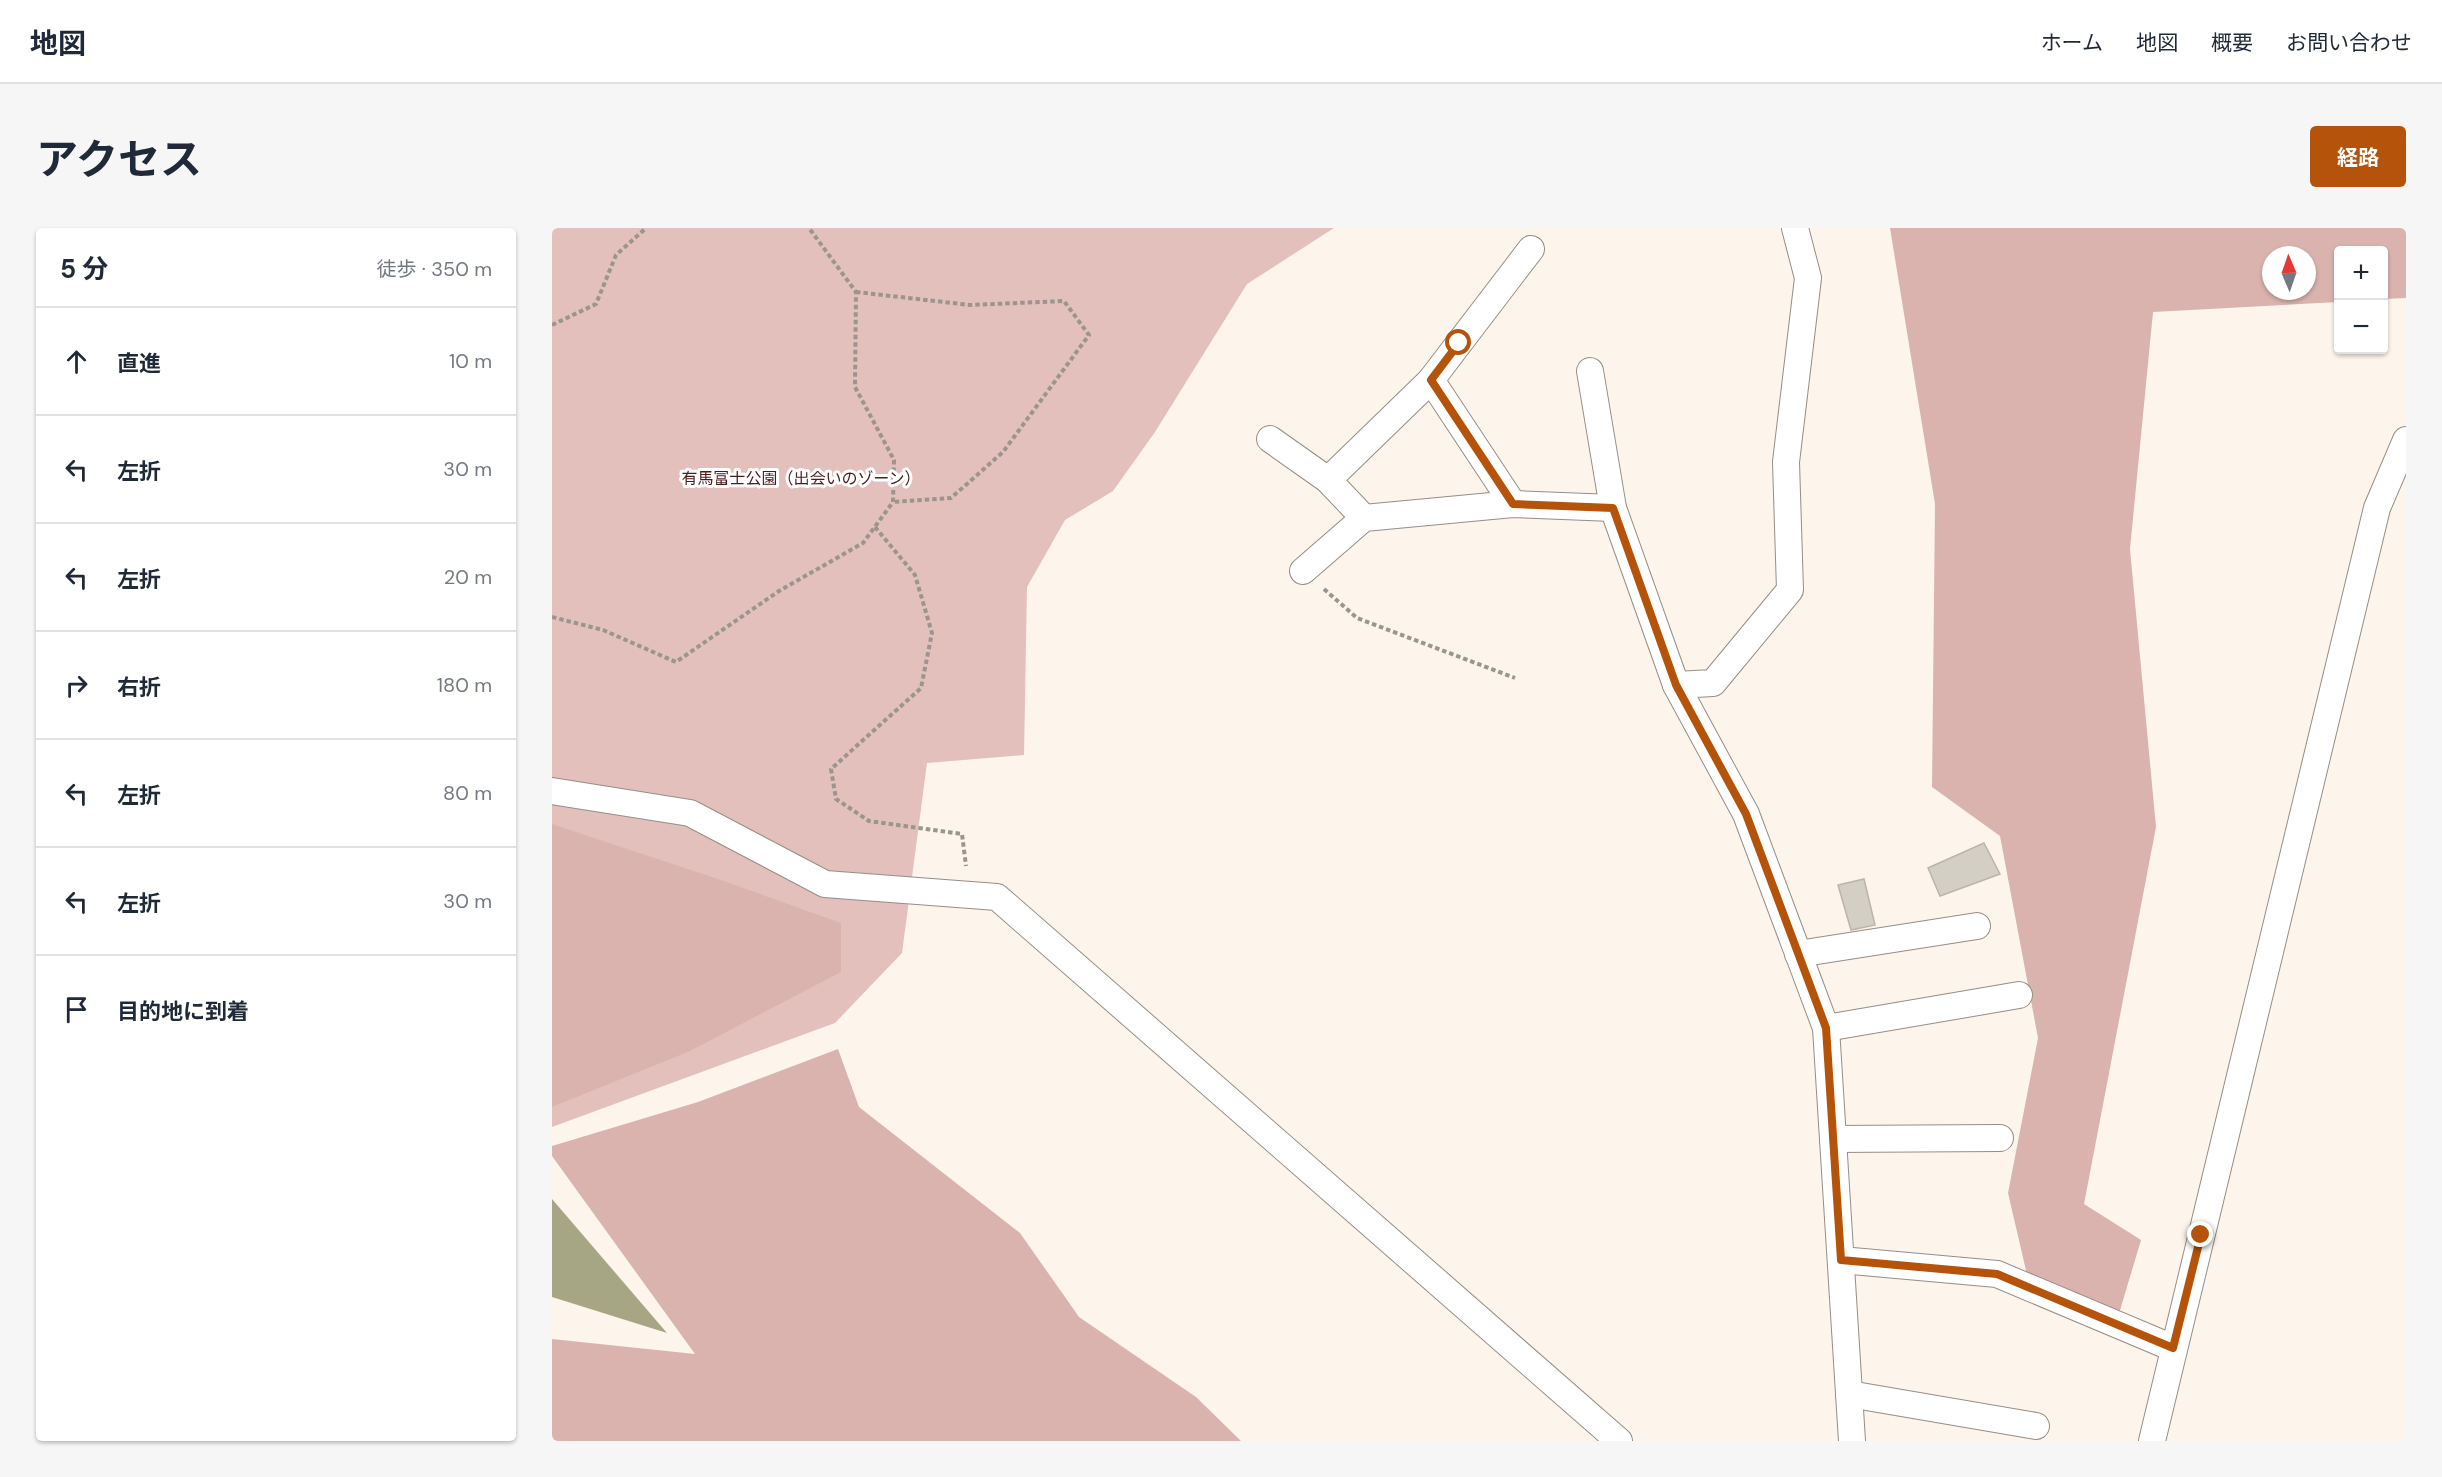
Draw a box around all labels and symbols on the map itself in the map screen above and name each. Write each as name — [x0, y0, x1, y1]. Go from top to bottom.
north arrow — [2262, 246, 2316, 300]
route start — [1445, 329, 1471, 355]
park label: 有馬富士公園（出会いのゾーン） — [681, 468, 921, 489]
route end — [2187, 1221, 2213, 1247]

